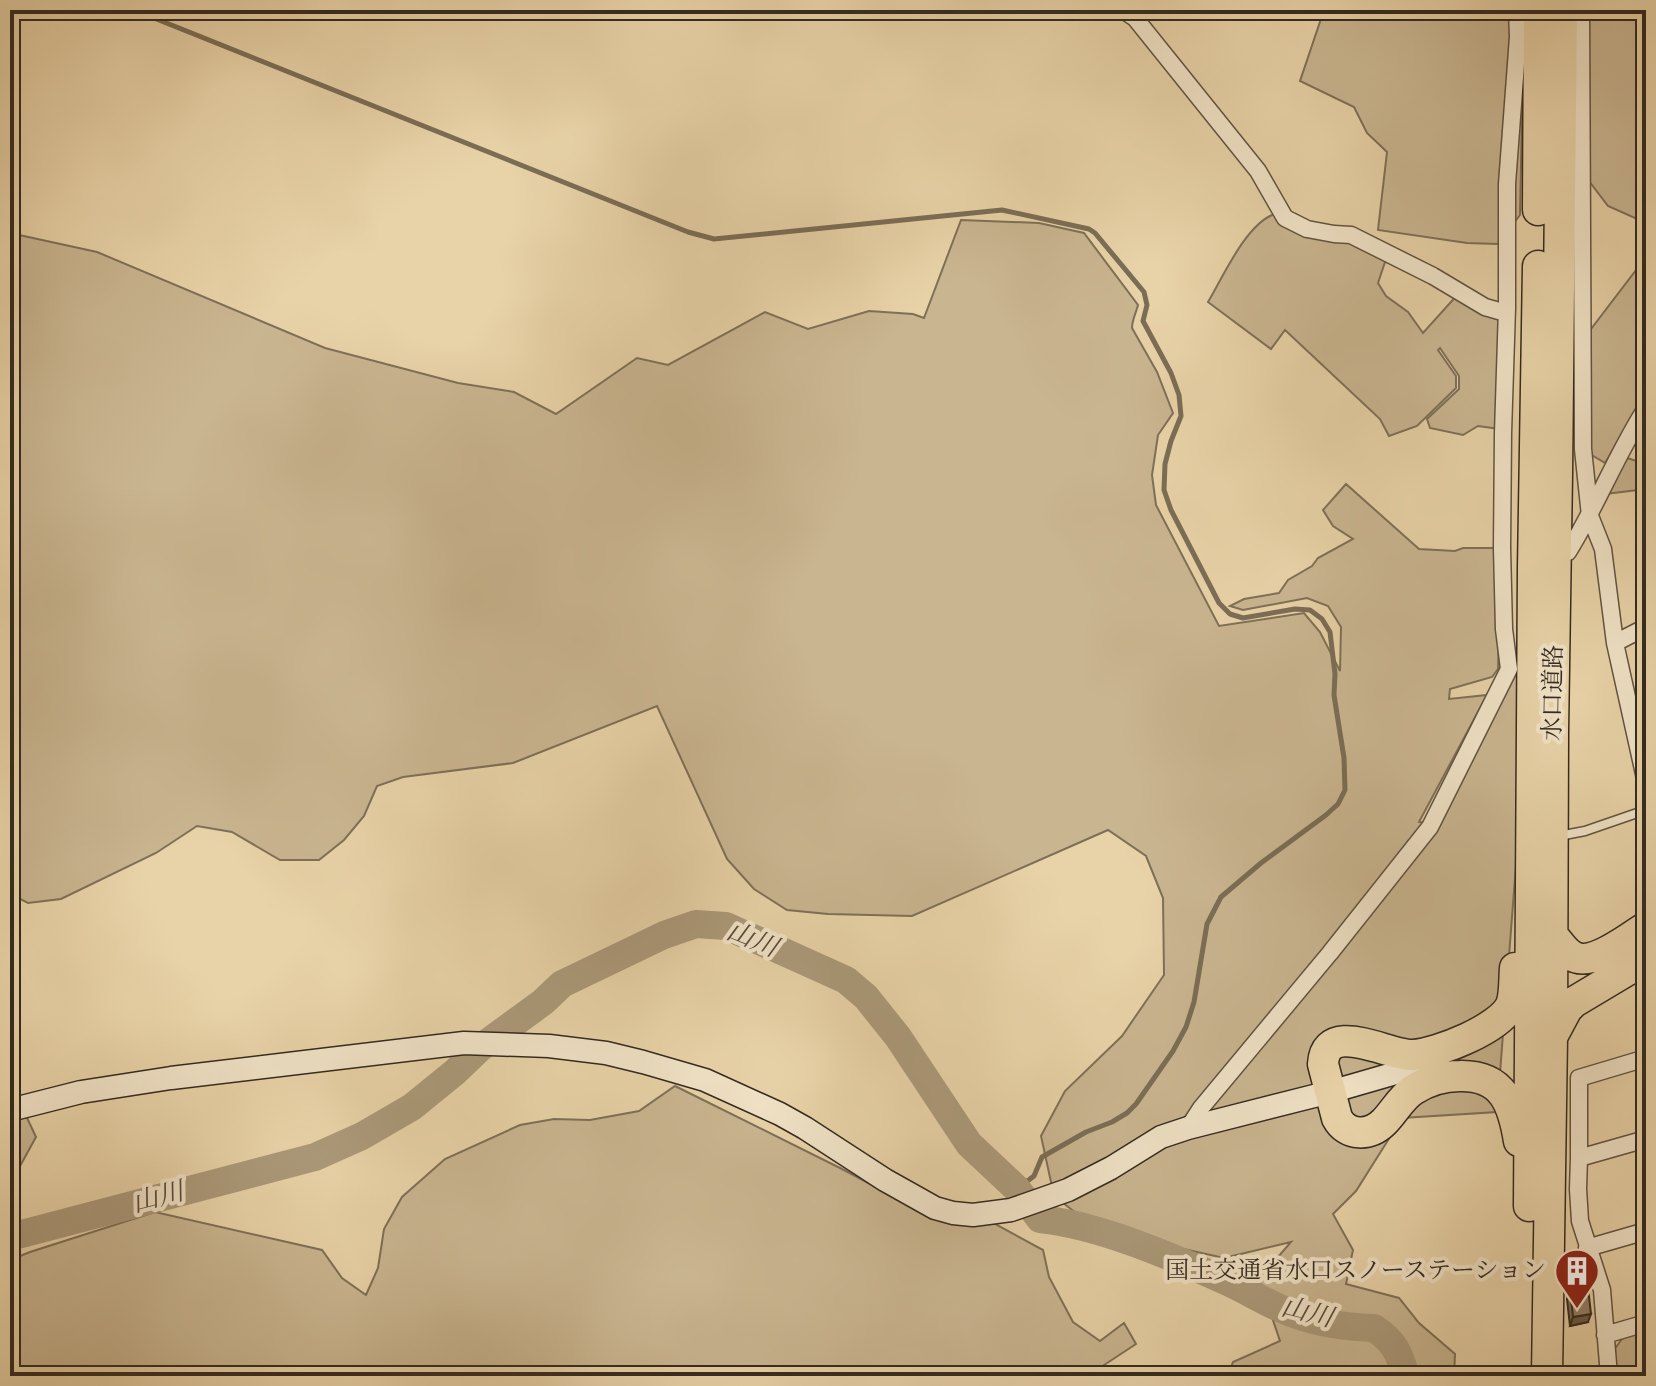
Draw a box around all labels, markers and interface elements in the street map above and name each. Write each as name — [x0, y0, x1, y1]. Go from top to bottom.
street label: 水口道路 — [1538, 645, 1570, 741]
water label: 山川 — [722, 915, 785, 966]
water label: 山川 — [129, 1175, 190, 1221]
building icon: 国土交通省水口スノーステーション — [1553, 1247, 1601, 1310]
place label: 国土交通省水口スノーステーション — [1165, 1256, 1546, 1287]
water label: 山川 — [1278, 1291, 1339, 1336]

